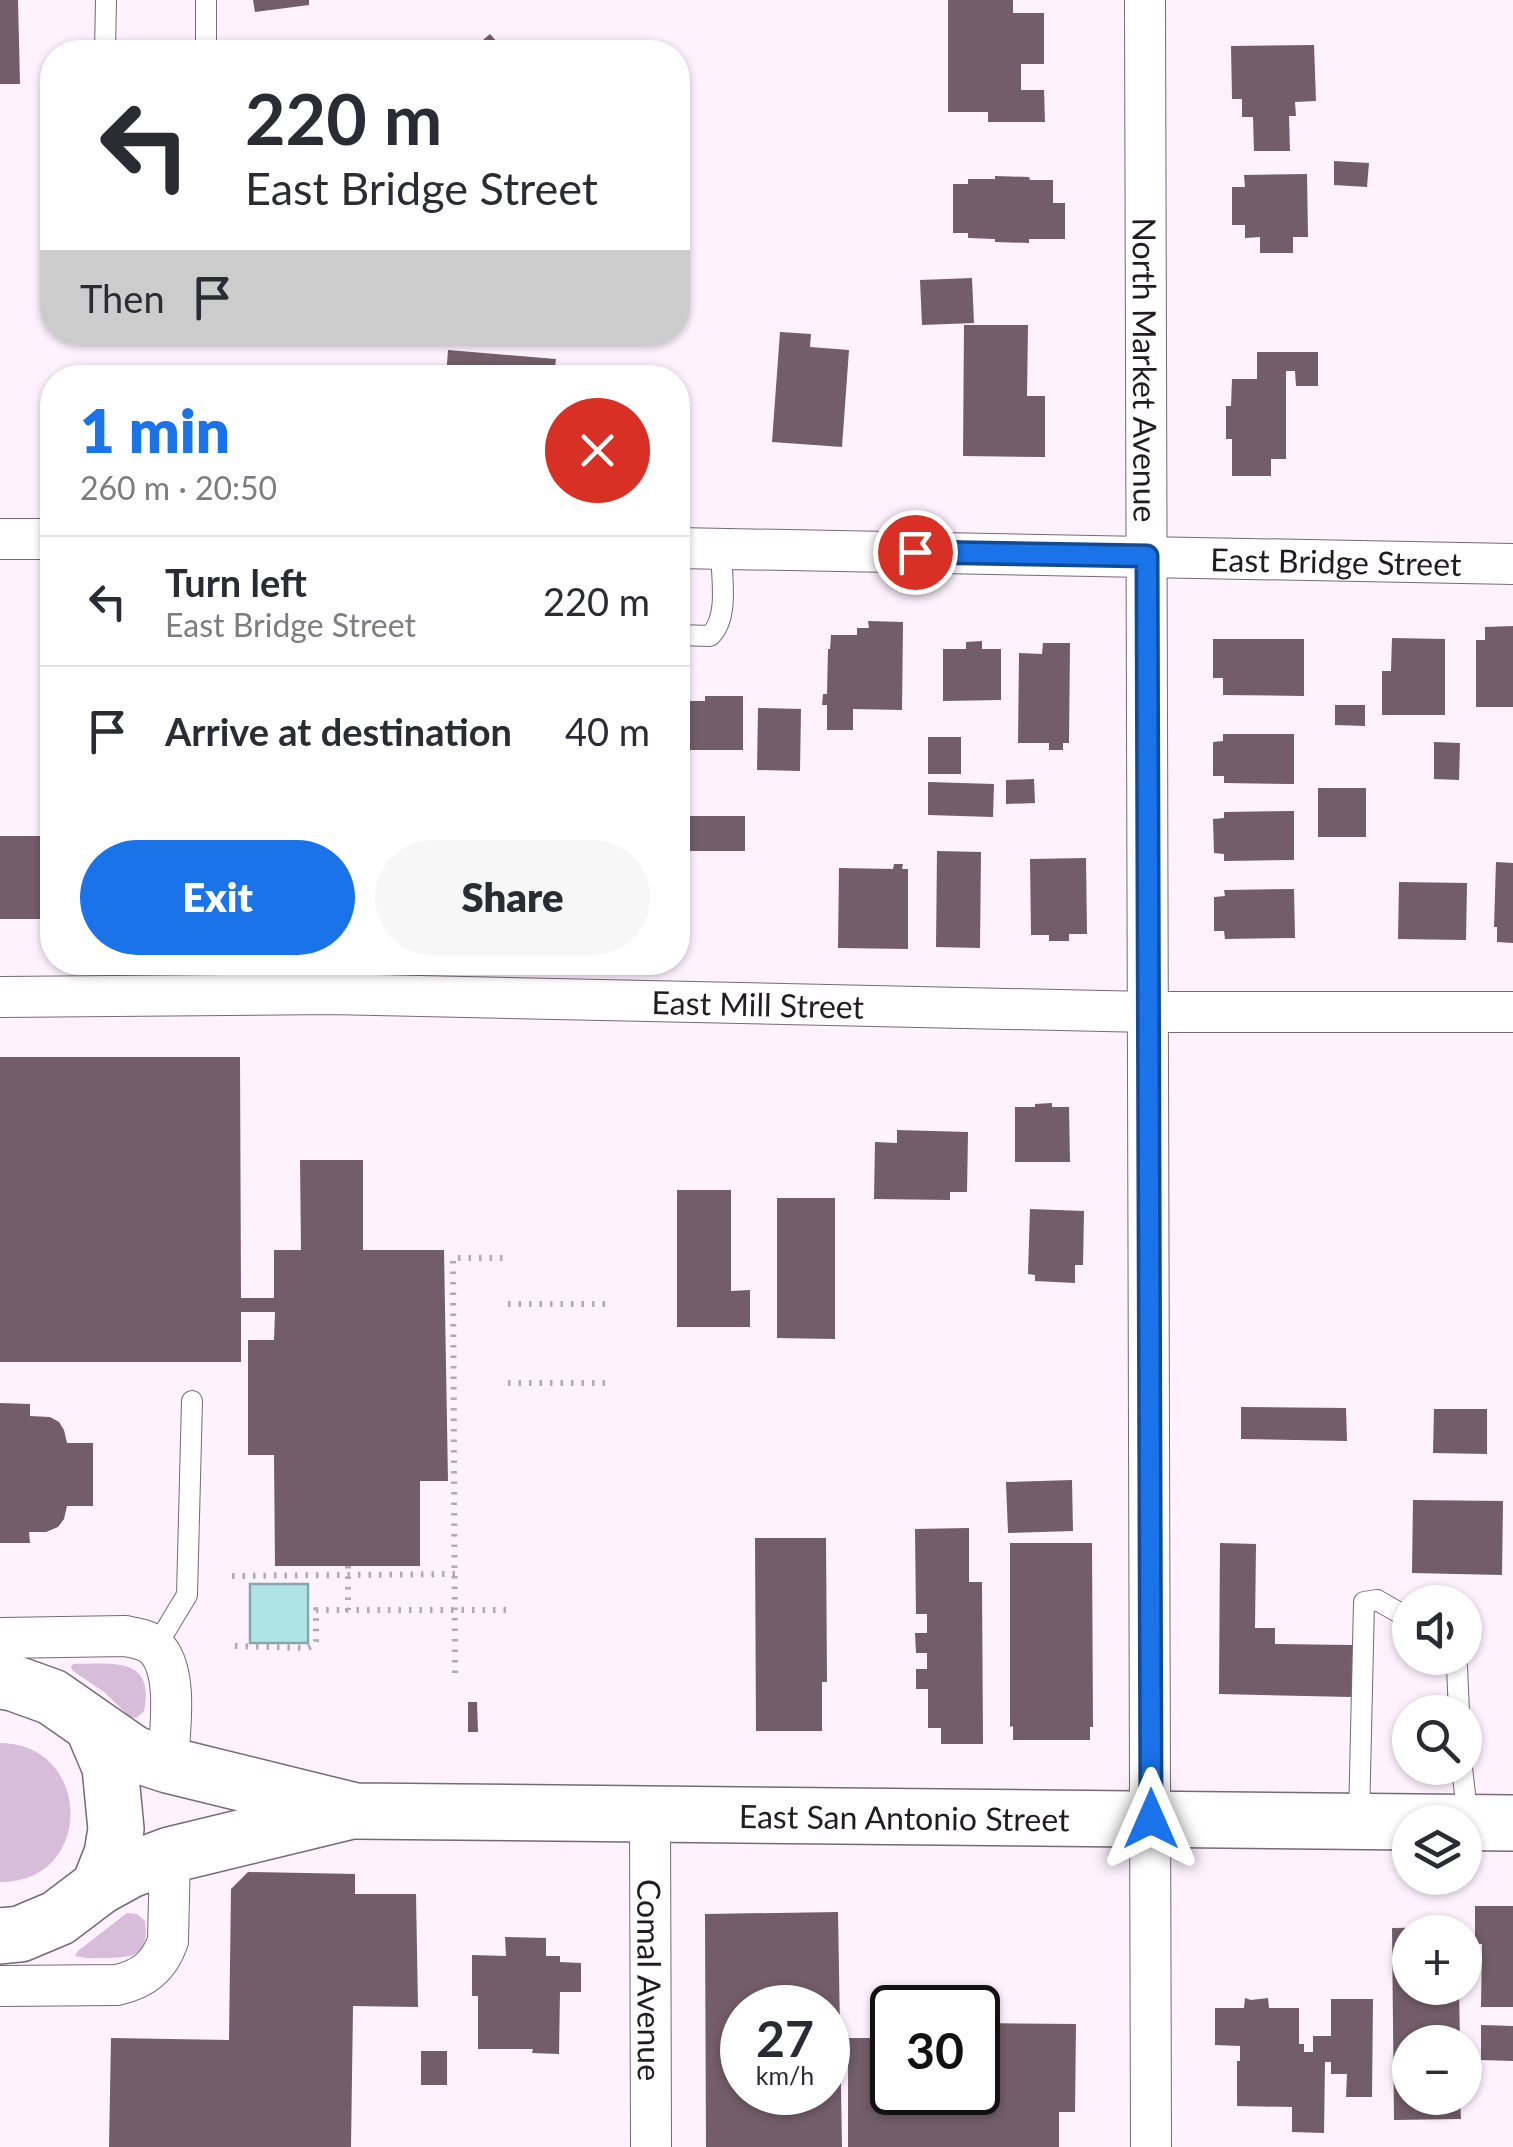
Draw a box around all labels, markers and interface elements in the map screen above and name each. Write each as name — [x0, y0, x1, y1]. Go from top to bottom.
text: 220 m — [245, 76, 442, 160]
icon: left — [80, 80, 210, 210]
text: East Bridge Street — [245, 161, 598, 215]
street label: North Market Avenue — [1126, 218, 1166, 522]
icon: arrive — [185, 270, 240, 325]
text: Then — [80, 275, 165, 321]
text: 1 min — [80, 394, 230, 466]
button: close — [545, 398, 650, 503]
text: 260 m · 20:50 — [80, 468, 277, 507]
pin — [873, 510, 958, 595]
icon: arrive — [888, 525, 943, 580]
street label: East Bridge Street — [1210, 539, 1462, 583]
text: Turn left — [165, 559, 307, 605]
icon: left — [80, 574, 135, 629]
text: 220 m — [543, 578, 650, 624]
text: East Bridge Street — [165, 605, 416, 644]
icon: arrive — [80, 704, 135, 759]
text: Arrive at destination — [165, 708, 512, 754]
text: 40 m — [565, 708, 650, 754]
button: Exit — [80, 840, 355, 955]
button: Share — [375, 840, 650, 955]
street label: East Mill Street — [651, 982, 865, 1025]
map controls — [1392, 1585, 1482, 2115]
button: sound — [1392, 1585, 1482, 1675]
button: search — [1392, 1695, 1482, 1785]
position arrow — [1099, 1767, 1203, 1871]
street label: East San Antonio Street — [739, 1795, 1070, 1838]
button: layers — [1392, 1805, 1482, 1895]
street label: Comal Avenue — [631, 1879, 670, 2081]
button: + — [1392, 1915, 1482, 2005]
speed limit sign: 30 — [870, 1985, 1000, 2115]
text: 27 — [756, 2008, 814, 2068]
button: − — [1392, 2025, 1482, 2115]
text: km/h — [756, 2060, 814, 2090]

